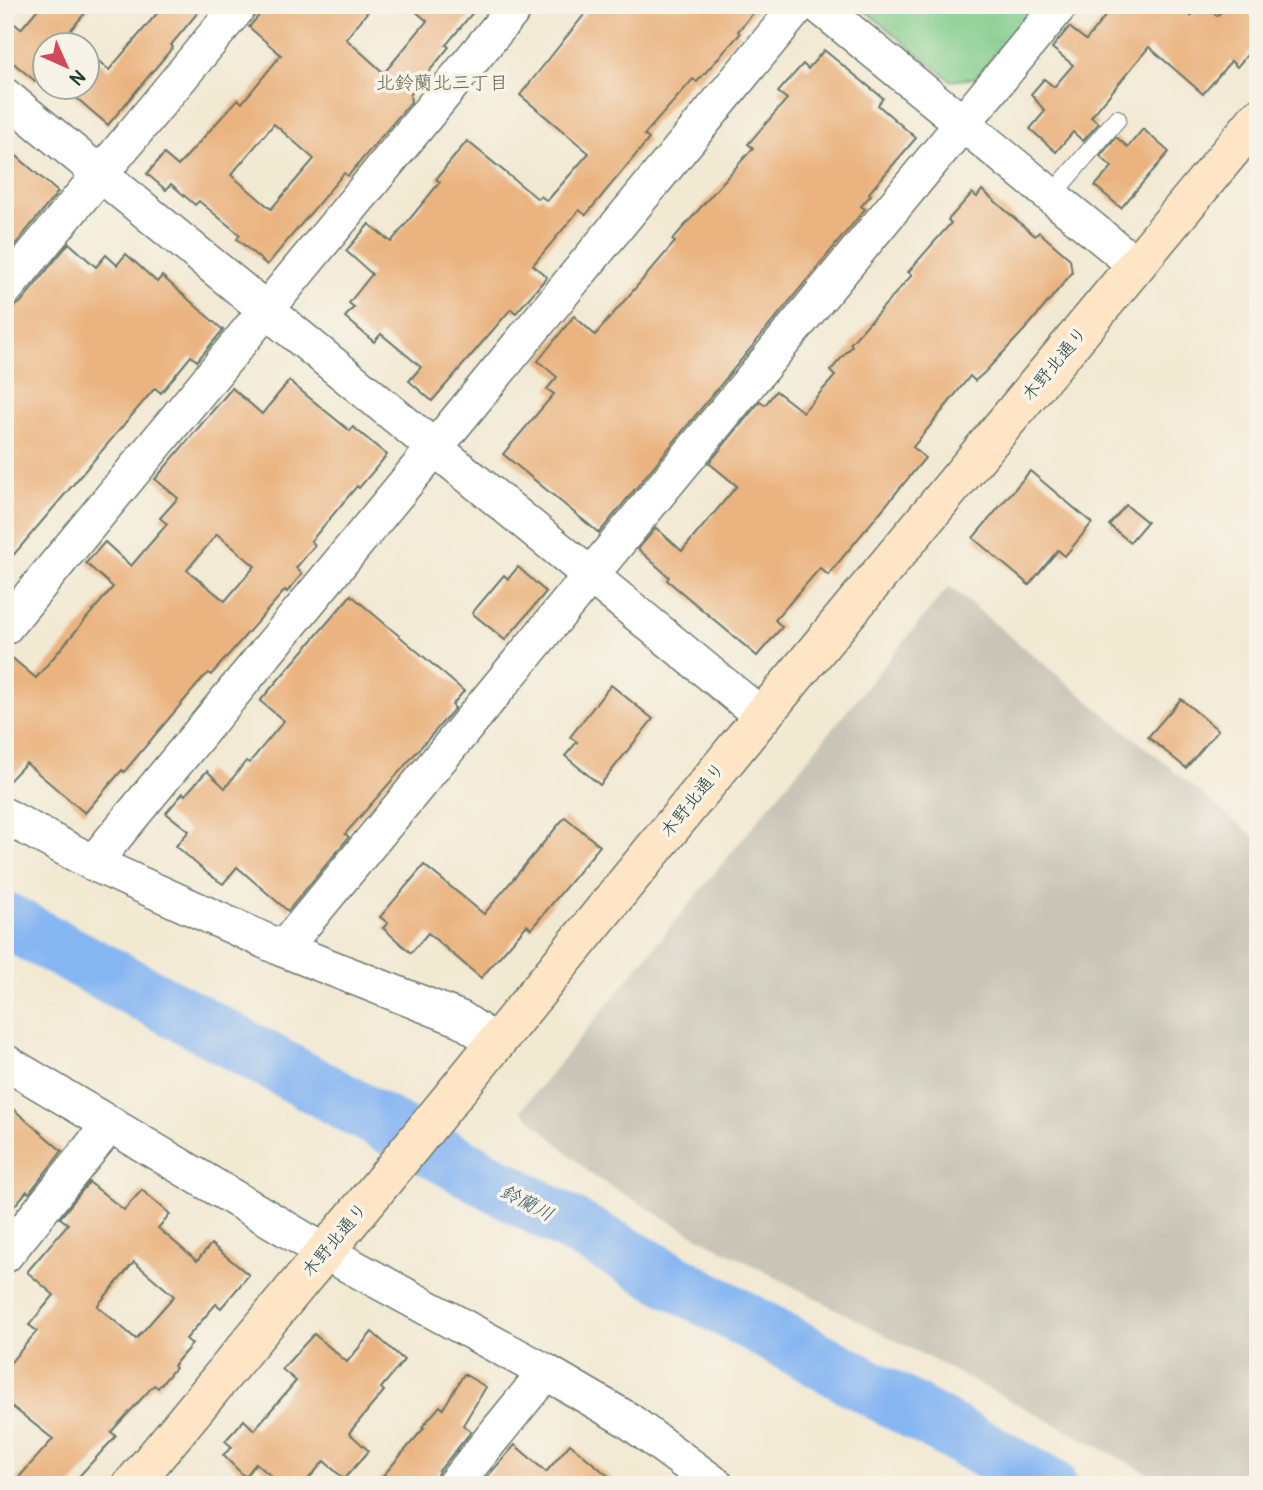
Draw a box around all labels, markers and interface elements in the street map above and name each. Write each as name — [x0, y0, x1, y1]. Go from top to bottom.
north arrow — [32, 32, 102, 102]
text: N — [64, 64, 90, 90]
district label: 北鈴蘭北三丁目 — [375, 71, 509, 95]
street label: 木野北通り — [1017, 322, 1093, 406]
street label: 木野北通り — [656, 758, 730, 842]
water label: 鈴蘭川 — [496, 1179, 558, 1227]
street label: 木野北通り — [297, 1198, 373, 1282]

